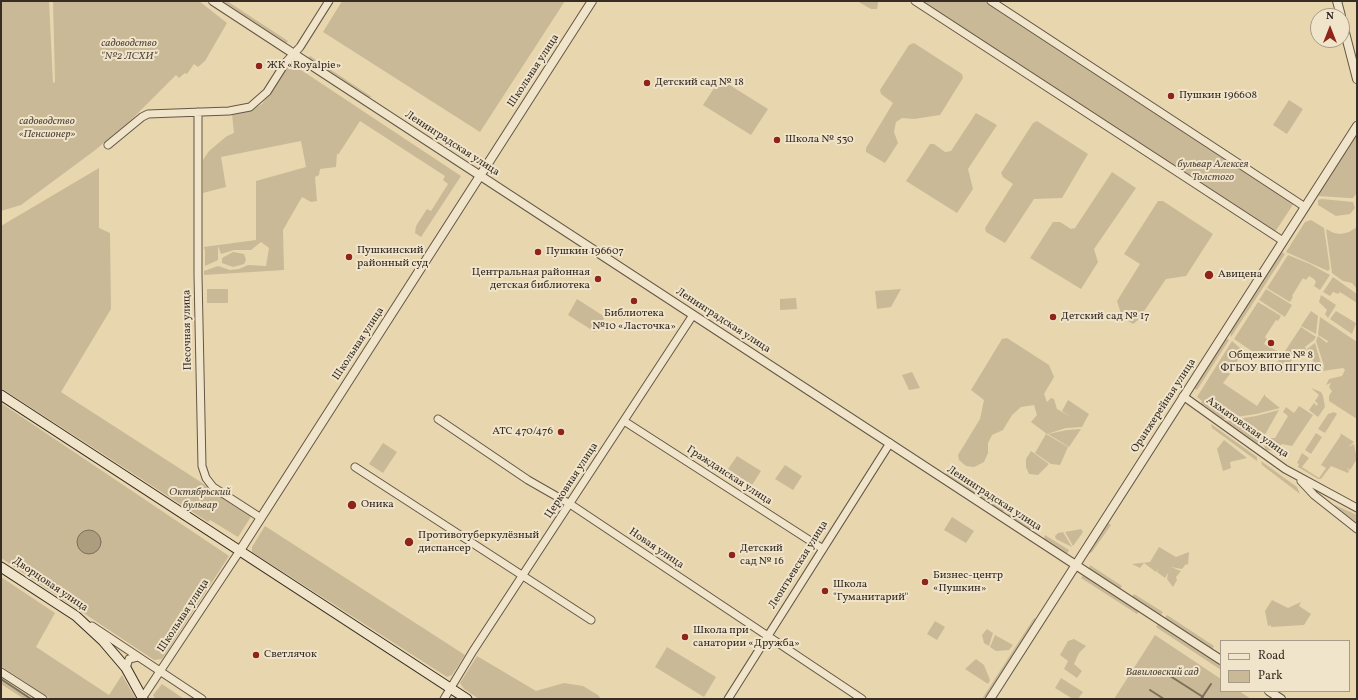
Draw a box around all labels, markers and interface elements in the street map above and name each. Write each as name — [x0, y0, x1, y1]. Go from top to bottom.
north arrow — [1310, 8, 1350, 48]
text: N — [1326, 9, 1334, 24]
street label: Школьная улица — [505, 32, 563, 110]
park label: садоводство "№2 ЛСХИ" — [101, 37, 157, 63]
place label: ЖК «Royalpie» — [267, 59, 341, 73]
marker: ЖК «Royalpie» — [254, 61, 264, 71]
place label: Детский сад № 18 — [655, 76, 744, 90]
marker: Детский сад № 18 — [642, 78, 652, 88]
place label: Пушкин 196608 — [1179, 89, 1257, 103]
marker: Пушкин 196608 — [1166, 91, 1176, 101]
street label: Ленинградская улица — [402, 108, 502, 180]
park label: садоводство «Пенсионер» — [19, 115, 75, 141]
place label: Школа № 530 — [785, 133, 854, 147]
marker: Школа № 530 — [772, 135, 782, 145]
park label: бульвар Алексея Толстого — [1177, 158, 1249, 184]
place label: Пушкинский районный суд — [357, 244, 428, 270]
place label: Пушкин 196607 — [546, 245, 624, 259]
marker: Пушкин 196607 — [533, 247, 543, 257]
marker: Пушкинский районный суд — [344, 252, 354, 262]
place label: Центральная районная детская библиотека — [472, 266, 590, 292]
place label: Авицена — [1218, 268, 1262, 282]
marker: Авицена — [1203, 269, 1215, 281]
marker: Центральная районная детская библиотека — [593, 274, 603, 284]
street label: Ленинградская улица — [673, 285, 773, 357]
street label: Песочная улица — [181, 289, 195, 371]
marker: Библиотека №10 «Ласточка» — [629, 296, 639, 306]
street label: Школьная улица — [330, 305, 388, 383]
place label: Библиотека №10 «Ласточка» — [592, 307, 676, 333]
place label: Детский сад № 17 — [1061, 310, 1149, 324]
marker: Детский сад № 17 — [1048, 312, 1058, 322]
marker: Общежитие № 8 ФГБОУ ВПО ПГУПС — [1266, 338, 1276, 348]
place label: Общежитие № 8 ФГБОУ ВПО ПГУПС — [1221, 349, 1321, 375]
street label: Оранжерейная улица — [1129, 357, 1199, 455]
street label: Ахматовская улица — [1203, 395, 1291, 461]
place label: АТС 470/476 — [492, 425, 553, 439]
marker: АТС 470/476 — [556, 427, 566, 437]
street label: Церковная улица — [542, 440, 602, 522]
street label: Гражданская улица — [684, 443, 774, 509]
street label: Ленинградская улица — [944, 463, 1044, 535]
park label: Октябрьский бульвар — [169, 486, 231, 512]
place label: Оника — [361, 498, 394, 512]
marker: Оника — [346, 499, 358, 511]
street label: Леонтьевская улица — [766, 518, 832, 612]
street label: Новая улица — [626, 526, 686, 572]
place label: Противотуберкулёзный диспансер — [418, 529, 539, 555]
marker: Противотуберкулёзный диспансер — [403, 536, 415, 548]
place label: Детский сад № 16 — [740, 542, 784, 568]
marker: Детский сад № 16 — [727, 550, 737, 560]
street label: Дворцовая улица — [10, 555, 90, 615]
place label: Бизнес-центр «Пушкин» — [933, 569, 1003, 595]
street label: Школьная улица — [155, 577, 213, 655]
marker: Бизнес-центр «Пушкин» — [920, 577, 930, 587]
place label: Школа "Гуманитарий" — [833, 578, 908, 604]
marker: Школа "Гуманитарий" — [820, 586, 830, 596]
place label: Школа при санатории «Дружба» — [693, 624, 800, 650]
marker: Школа при санатории «Дружба» — [680, 632, 690, 642]
legend — [1220, 640, 1350, 692]
place label: Светлячок — [264, 648, 317, 662]
text: Road — [1258, 648, 1285, 664]
marker: Светлячок — [251, 650, 261, 660]
park label: Вавиловский сад — [1126, 666, 1198, 680]
text: Park — [1258, 668, 1283, 684]

